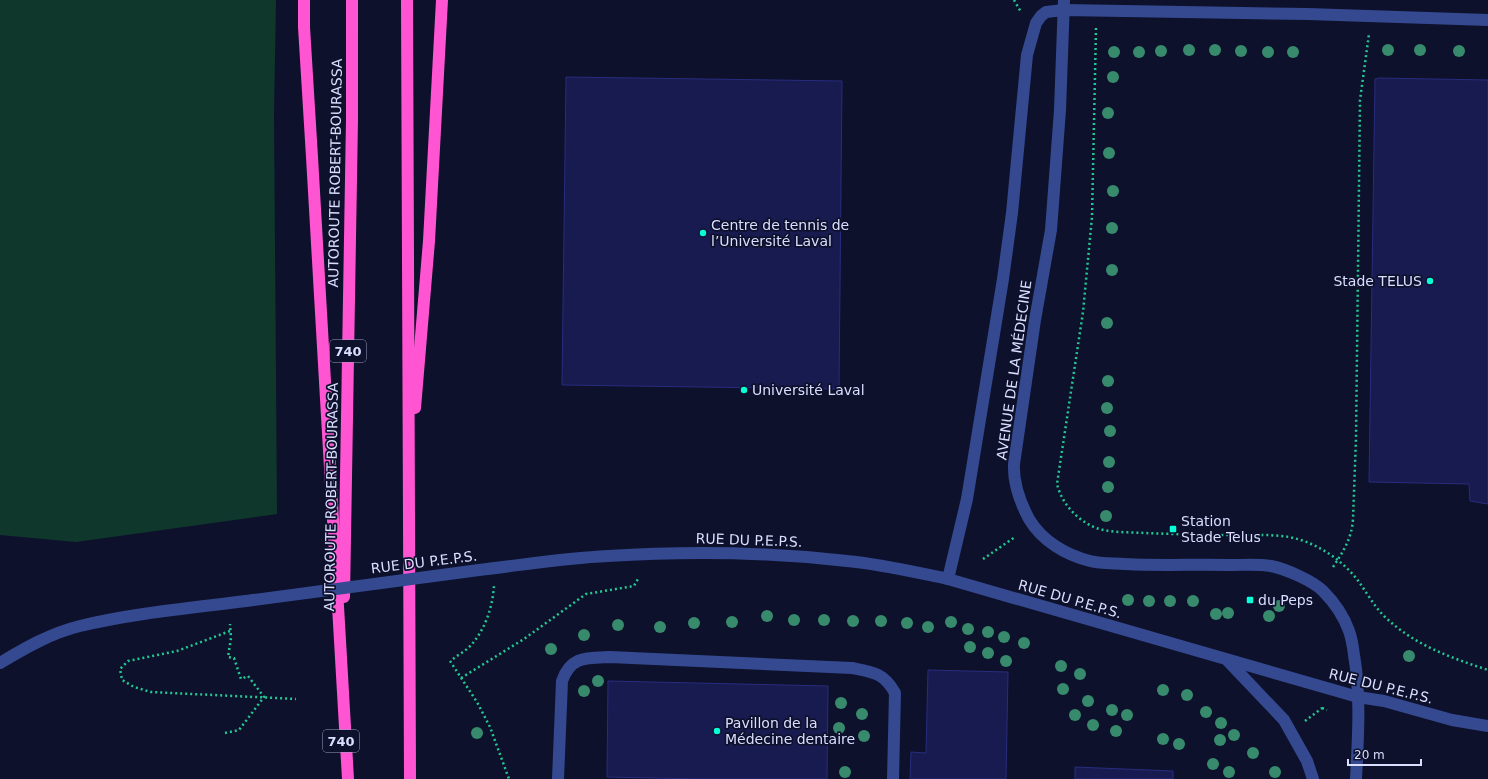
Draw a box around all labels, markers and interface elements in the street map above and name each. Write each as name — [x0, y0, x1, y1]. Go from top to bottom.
street label: AUTOROUTE ROBERT-BOURASSA — [325, 58, 345, 288]
place label: Centre de tennis de l’Université Laval — [711, 217, 849, 249]
marker: Centre de tennis de l’Université Laval — [698, 228, 708, 238]
place label: Stade TELUS — [1333, 273, 1422, 289]
marker: Stade TELUS — [1425, 276, 1435, 286]
street label: AVENUE DE LA MÉDECINE — [993, 279, 1035, 461]
road number: 740 — [330, 340, 366, 362]
street label: AUTOROUTE ROBERT-BOURASSA — [321, 382, 341, 612]
place label: Université Laval — [752, 382, 865, 398]
marker: Université Laval — [739, 385, 749, 395]
place label: Station Stade Telus — [1181, 513, 1261, 545]
marker: Station Stade Telus — [1168, 524, 1178, 534]
street label: RUE DU P.E.P.S. — [695, 530, 803, 550]
street label: RUE DU P.E.P.S. — [370, 548, 478, 576]
street label: RUE DU P.E.P.S. — [1016, 577, 1124, 621]
place label: du Peps — [1258, 592, 1313, 608]
marker: du Peps — [1245, 595, 1255, 605]
street label: RUE DU P.E.P.S. — [1327, 665, 1435, 707]
place label: Pavillon de la Médecine dentaire — [725, 715, 855, 747]
marker: Pavillon de la Médecine dentaire — [712, 726, 722, 736]
road number: 740 — [323, 730, 359, 752]
scale bar — [1348, 741, 1421, 767]
text: 20 m — [1354, 748, 1385, 762]

